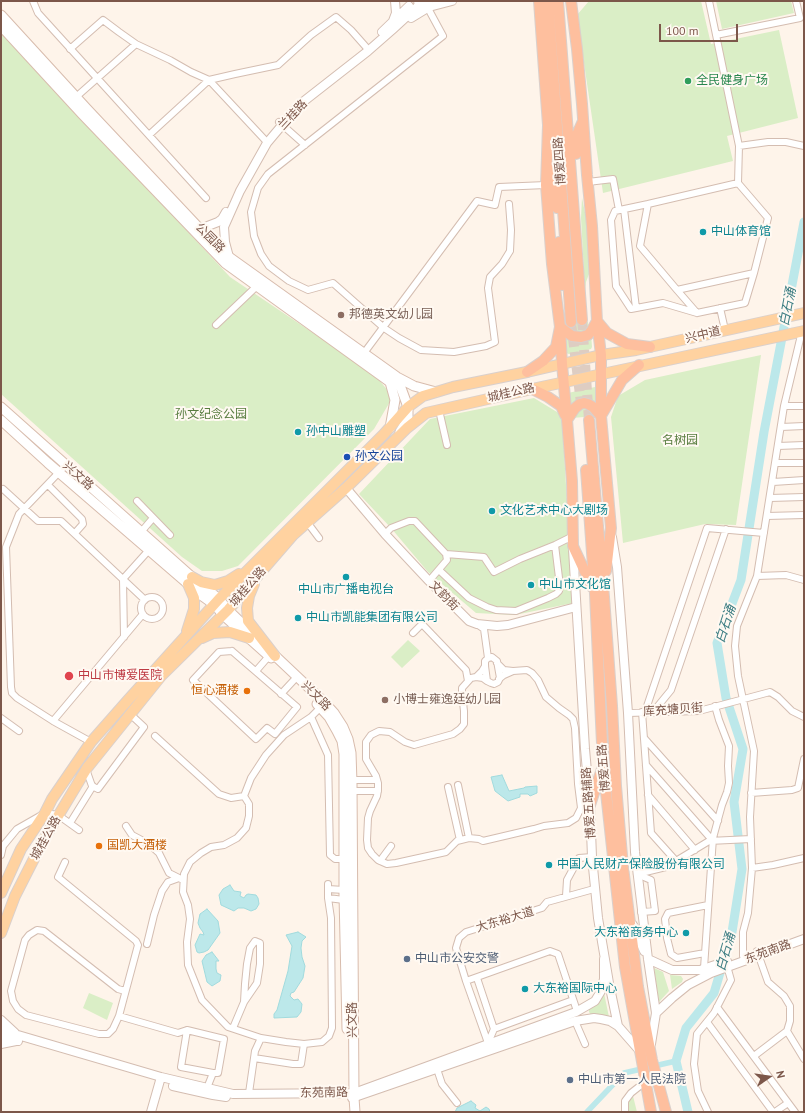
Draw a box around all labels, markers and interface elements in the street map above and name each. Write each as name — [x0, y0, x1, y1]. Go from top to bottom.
scale bar — [661, 16, 740, 42]
text: 100 m — [666, 23, 699, 38]
place label: 全民健身广场 — [696, 74, 768, 88]
marker: 全民健身广场 — [683, 76, 693, 86]
street label: 兰桂路 — [275, 97, 311, 133]
street label: 博爱四路 — [551, 137, 569, 185]
street label: 公园路 — [192, 220, 228, 256]
place label: 中山体育馆 — [711, 225, 771, 239]
marker: 中山体育馆 — [698, 227, 708, 237]
water label: 白石涌 — [777, 286, 799, 328]
place label: 邦德英文幼儿园 — [349, 308, 433, 322]
marker: 邦德英文幼儿园 — [336, 310, 346, 320]
street label: 兴中道 — [684, 324, 722, 346]
street label: 城桂公路 — [486, 381, 536, 405]
park label: 孙文纪念公园 — [175, 408, 247, 422]
place label: 孙中山雕塑 — [306, 425, 366, 439]
marker: 孙中山雕塑 — [293, 427, 303, 437]
park label: 名树园 — [662, 434, 698, 448]
place label: 孙文公园 — [355, 450, 403, 464]
marker: 孙文公园 — [342, 452, 352, 462]
street label: 兴文路 — [60, 459, 96, 493]
place label: 文化艺术中心大剧场 — [500, 504, 608, 518]
marker: 文化艺术中心大剧场 — [487, 506, 497, 516]
street label: 城桂公路 — [227, 564, 269, 610]
marker: 中山市广播电视台 — [341, 572, 351, 582]
street label: 文韵街 — [426, 578, 462, 614]
place label: 中山市文化馆 — [539, 578, 611, 592]
marker: 中山市文化馆 — [526, 580, 536, 590]
place label: 中山市广播电视台 — [298, 583, 394, 597]
water label: 白石涌 — [713, 603, 739, 645]
place label: 中山市凯能集团有限公司 — [306, 611, 438, 625]
marker: 中山市凯能集团有限公司 — [293, 613, 303, 623]
place label: 中山市博爱医院 — [78, 669, 162, 683]
marker: 中山市博爱医院 — [63, 670, 75, 682]
street label: 兴文路 — [298, 678, 334, 714]
place label: 恒心酒楼 — [191, 684, 239, 698]
marker: 恒心酒楼 — [242, 686, 252, 696]
place label: 小博士雍逸廷幼儿园 — [393, 693, 501, 707]
marker: 小博士雍逸廷幼儿园 — [380, 695, 390, 705]
street label: 库充塘贝街 — [643, 701, 703, 719]
street label: 博爱五路 — [595, 743, 613, 793]
street label: 博爱五路辅路 — [579, 767, 599, 839]
street label: 城桂公路 — [28, 814, 64, 862]
place label: 国凯大酒楼 — [107, 839, 167, 853]
marker: 国凯大酒楼 — [94, 841, 104, 851]
place label: 中国人民财产保险股份有限公司 — [557, 858, 725, 872]
marker: 中国人民财产保险股份有限公司 — [544, 860, 554, 870]
street label: 大东裕大道 — [474, 904, 536, 936]
place label: 大东裕商务中心 — [594, 926, 678, 940]
marker: 大东裕商务中心 — [681, 928, 691, 938]
water label: 白石涌 — [713, 931, 739, 973]
street label: 东苑南路 — [743, 937, 793, 967]
place label: 中山市公安交警 — [415, 952, 499, 966]
marker: 中山市公安交警 — [402, 954, 412, 964]
place label: 大东裕国际中心 — [533, 982, 617, 996]
marker: 大东裕国际中心 — [520, 984, 530, 994]
street label: 兴文路 — [346, 1002, 360, 1038]
north arrow — [749, 1057, 789, 1097]
text: N — [773, 1069, 788, 1079]
place label: 中山市第一人民法院 — [578, 1073, 686, 1087]
marker: 中山市第一人民法院 — [565, 1075, 575, 1085]
street label: 东苑南路 — [300, 1085, 348, 1101]

